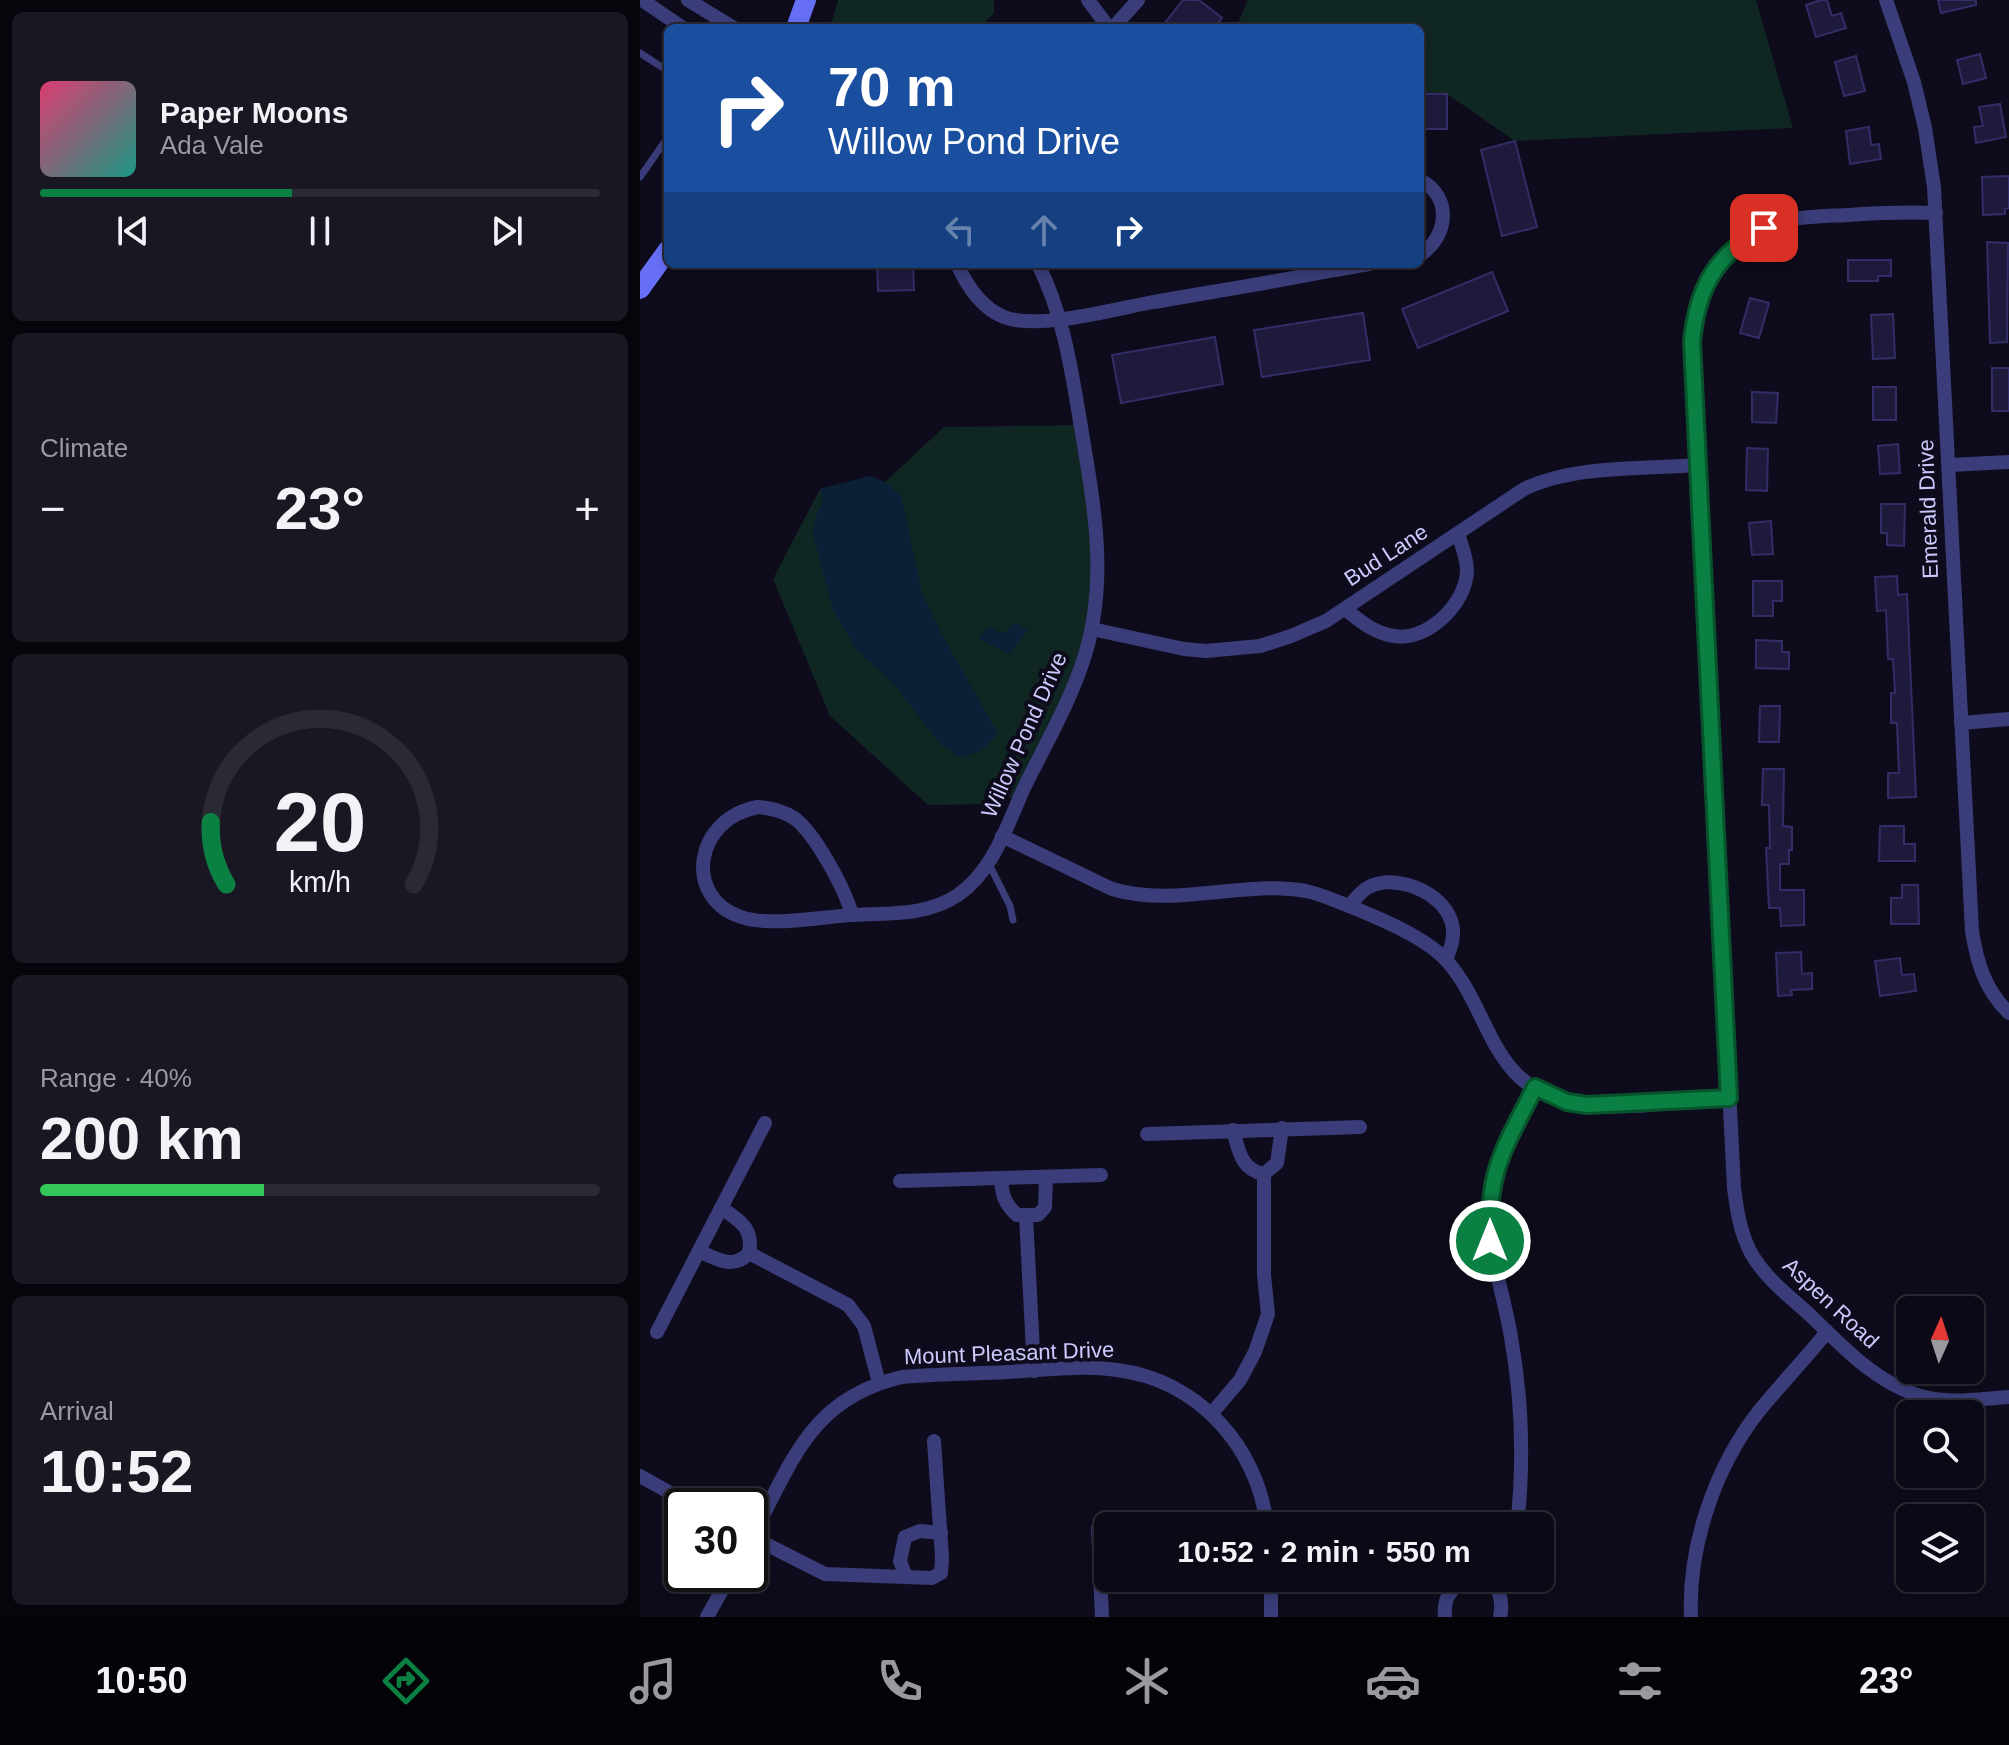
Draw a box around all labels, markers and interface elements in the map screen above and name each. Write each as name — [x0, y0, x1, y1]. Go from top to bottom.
text: 70 m — [828, 55, 956, 118]
icon: right — [696, 56, 800, 160]
text: Paper Moons — [160, 96, 348, 129]
text: Willow Pond Drive — [828, 121, 1120, 162]
text: Ada Vale — [160, 130, 264, 160]
pin — [1730, 194, 1798, 262]
icon: arrive — [1742, 206, 1786, 250]
icon: left — [938, 208, 982, 252]
icon: ahead — [1022, 208, 1066, 252]
icon: right — [1106, 208, 1150, 252]
icon: previous — [111, 209, 155, 253]
icon: pause — [298, 209, 342, 253]
icon: next — [485, 209, 529, 253]
text: Climate — [40, 433, 128, 463]
street label: Emerald Drive — [1913, 439, 1943, 579]
text: 23° — [275, 475, 365, 542]
text: − — [40, 484, 66, 533]
text: + — [574, 484, 600, 533]
street label: Bud Lane — [1340, 519, 1432, 591]
street label: Willow Pond Drive — [976, 648, 1072, 822]
text: 20 — [274, 775, 366, 868]
text: km/h — [289, 866, 351, 898]
text: Range · 40% — [40, 1063, 192, 1093]
text: 200 km — [40, 1105, 244, 1172]
position arrow — [1448, 1199, 1532, 1283]
street label: Aspen Road — [1778, 1253, 1884, 1353]
north arrow — [1896, 1296, 1984, 1384]
map controls — [1896, 1296, 1984, 1592]
street label: Mount Pleasant Drive — [903, 1337, 1115, 1369]
text: Arrival — [40, 1396, 114, 1426]
button: search — [1896, 1400, 1984, 1488]
text: 10:52 — [40, 1438, 193, 1505]
speed limit sign: 30 — [664, 1488, 768, 1592]
button: layers — [1896, 1504, 1984, 1592]
text: 10:52 · 2 min · 550 m — [1177, 1535, 1471, 1568]
icon: directions — [378, 1653, 434, 1709]
icon: music — [625, 1653, 681, 1709]
icon: phone — [872, 1653, 928, 1709]
icon: climate — [1119, 1653, 1175, 1709]
icon: car — [1365, 1653, 1421, 1709]
icon: filters — [1612, 1653, 1668, 1709]
text: 10:50 — [95, 1660, 187, 1701]
text: 23° — [1859, 1660, 1914, 1701]

